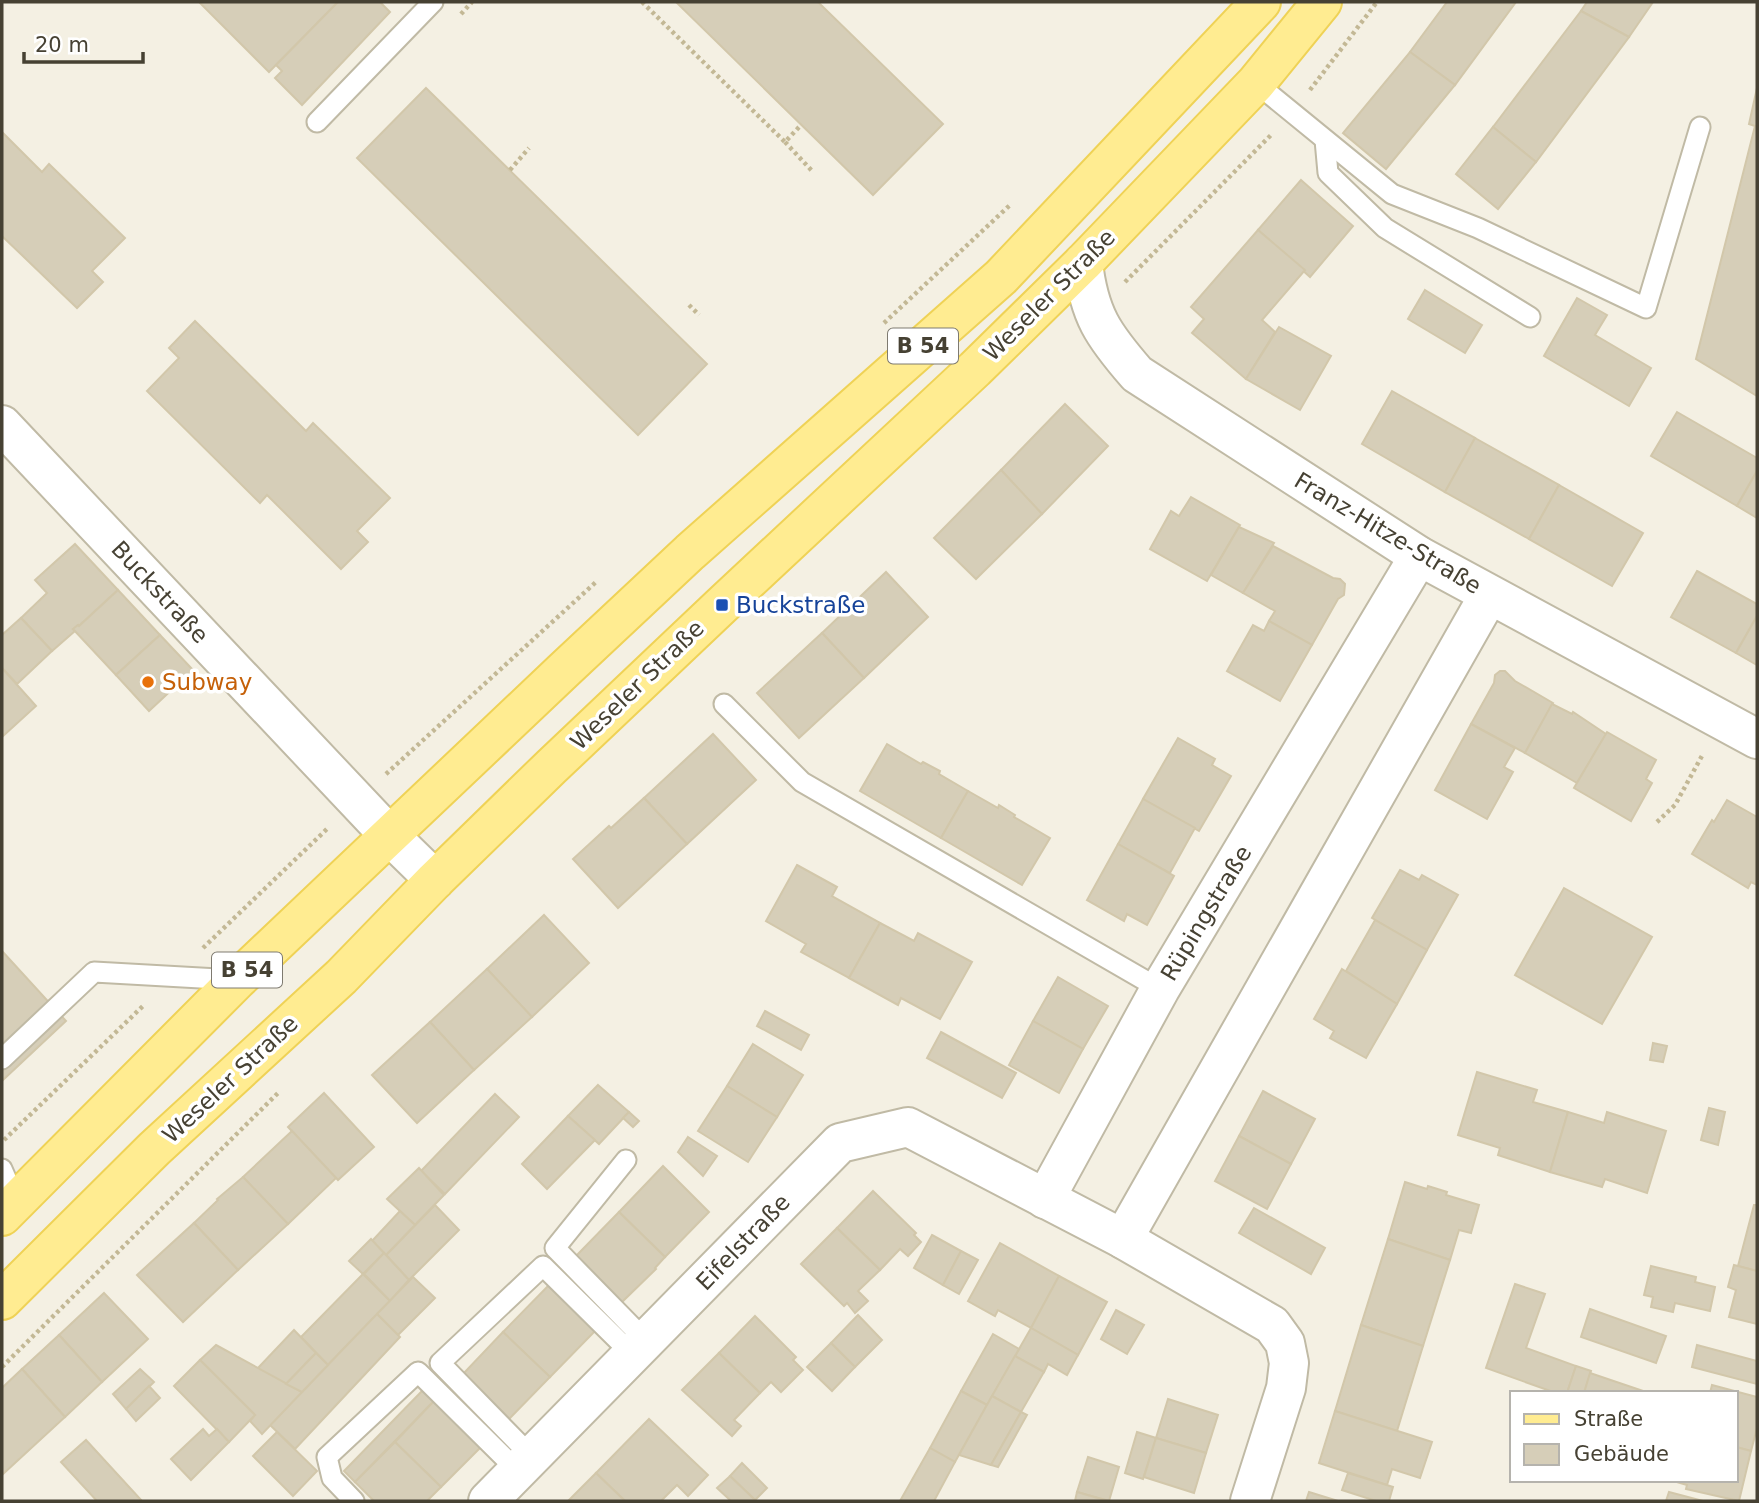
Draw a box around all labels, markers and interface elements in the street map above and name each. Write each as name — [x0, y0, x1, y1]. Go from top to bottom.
scale bar — [24, 21, 144, 65]
text: 20 m — [35, 33, 89, 57]
street label: Weseler Straße — [978, 224, 1120, 366]
road number: B 54 — [888, 328, 958, 364]
street label: Franz-Hitze-Straße — [1290, 467, 1486, 599]
street label: Buckstraße — [106, 536, 214, 648]
place label: Buckstraße — [736, 592, 866, 618]
marker: Buckstraße — [714, 597, 730, 613]
street label: Weseler Straße — [565, 615, 709, 755]
place label: Subway — [162, 669, 252, 695]
marker: Subway — [140, 674, 156, 690]
street label: Rüpingstraße — [1155, 841, 1257, 985]
road number: B 54 — [212, 953, 282, 988]
street label: Weseler Straße — [157, 1010, 303, 1148]
street label: Eifelstraße — [691, 1189, 795, 1295]
legend — [1510, 1391, 1738, 1482]
text: Straße — [1574, 1407, 1643, 1431]
text: Gebäude — [1574, 1442, 1669, 1466]

